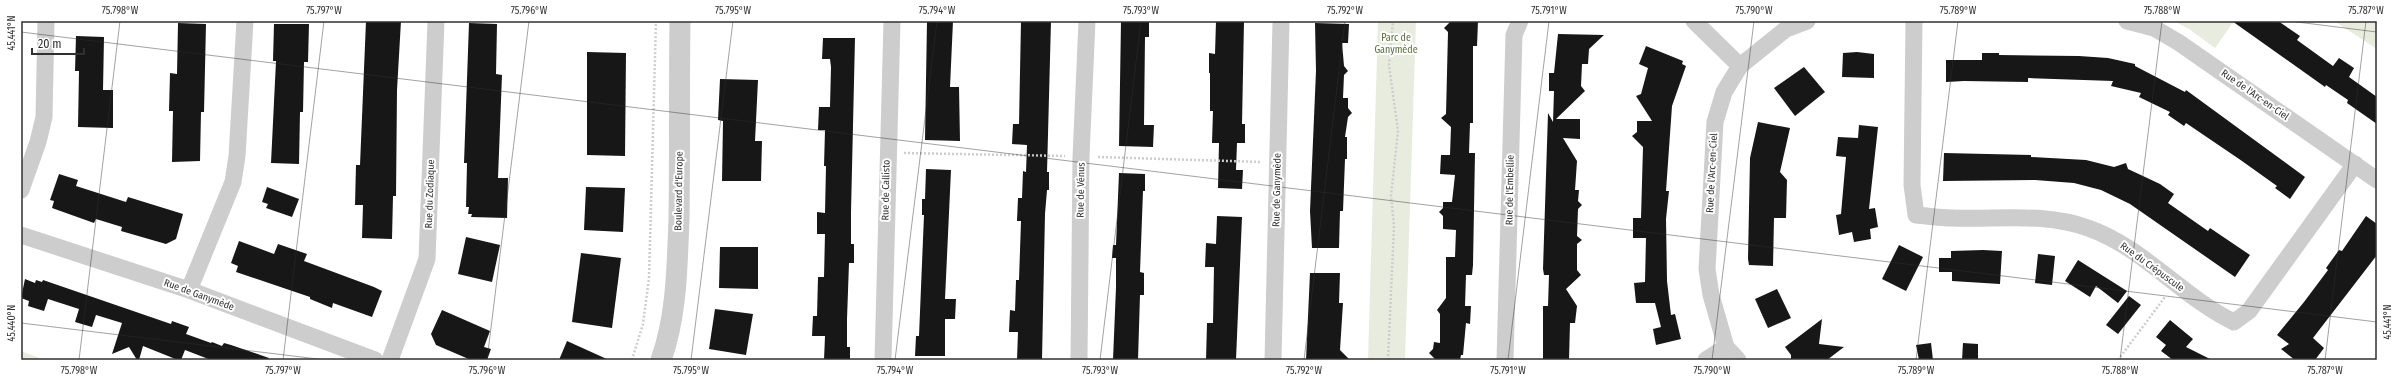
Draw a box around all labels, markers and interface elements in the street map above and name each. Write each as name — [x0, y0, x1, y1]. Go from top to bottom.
text: 75.798°W — [102, 5, 139, 17]
text: 75.797°W — [306, 5, 342, 17]
text: 75.796°W — [511, 5, 548, 17]
text: 75.795°W — [715, 5, 752, 17]
text: 75.794°W — [919, 5, 956, 17]
text: 75.793°W — [1123, 5, 1159, 17]
text: 75.792°W — [1327, 5, 1363, 17]
text: 75.791°W — [1531, 5, 1567, 17]
text: 75.790°W — [1736, 5, 1773, 17]
text: 75.789°W — [1940, 5, 1977, 17]
text: 75.788°W — [2144, 5, 2181, 17]
text: 75.787°W — [2348, 5, 2384, 17]
text: 45.441°N — [6, 16, 18, 50]
scale bar — [32, 30, 84, 56]
park label: Parc de Ganymède — [1374, 32, 1418, 56]
text: 20 m — [38, 37, 62, 51]
street label: Rue de l'Arc-en-Ciel — [2219, 67, 2291, 123]
street label: Rue de l'Arc-en-Ciel — [1704, 132, 1720, 213]
street label: Boulevard d'Europe — [672, 151, 686, 231]
street label: Rue de Ganymède — [1270, 153, 1284, 227]
street label: Rue de l'Embellie — [1503, 155, 1517, 225]
street label: Rue du Zodiaque — [423, 159, 437, 229]
street label: Rue de Callisto — [879, 159, 893, 221]
street label: Rue de Vénus — [1075, 162, 1087, 218]
street label: Rue du Crépuscule — [2118, 240, 2186, 294]
street label: Rue de Ganymède — [162, 277, 236, 313]
text: 45.440°N — [6, 305, 18, 341]
text: 45.441°N — [2382, 305, 2394, 339]
text: 75.798°W — [61, 365, 98, 377]
text: 75.797°W — [265, 365, 301, 377]
text: 75.796°W — [469, 365, 506, 377]
text: 75.795°W — [673, 365, 710, 377]
text: 75.794°W — [877, 365, 914, 377]
text: 75.793°W — [1082, 365, 1118, 377]
text: 75.792°W — [1286, 365, 1322, 377]
text: 75.791°W — [1490, 365, 1526, 377]
text: 75.790°W — [1694, 365, 1731, 377]
text: 75.789°W — [1898, 365, 1935, 377]
text: 75.788°W — [2102, 365, 2139, 377]
text: 75.787°W — [2307, 365, 2343, 377]

